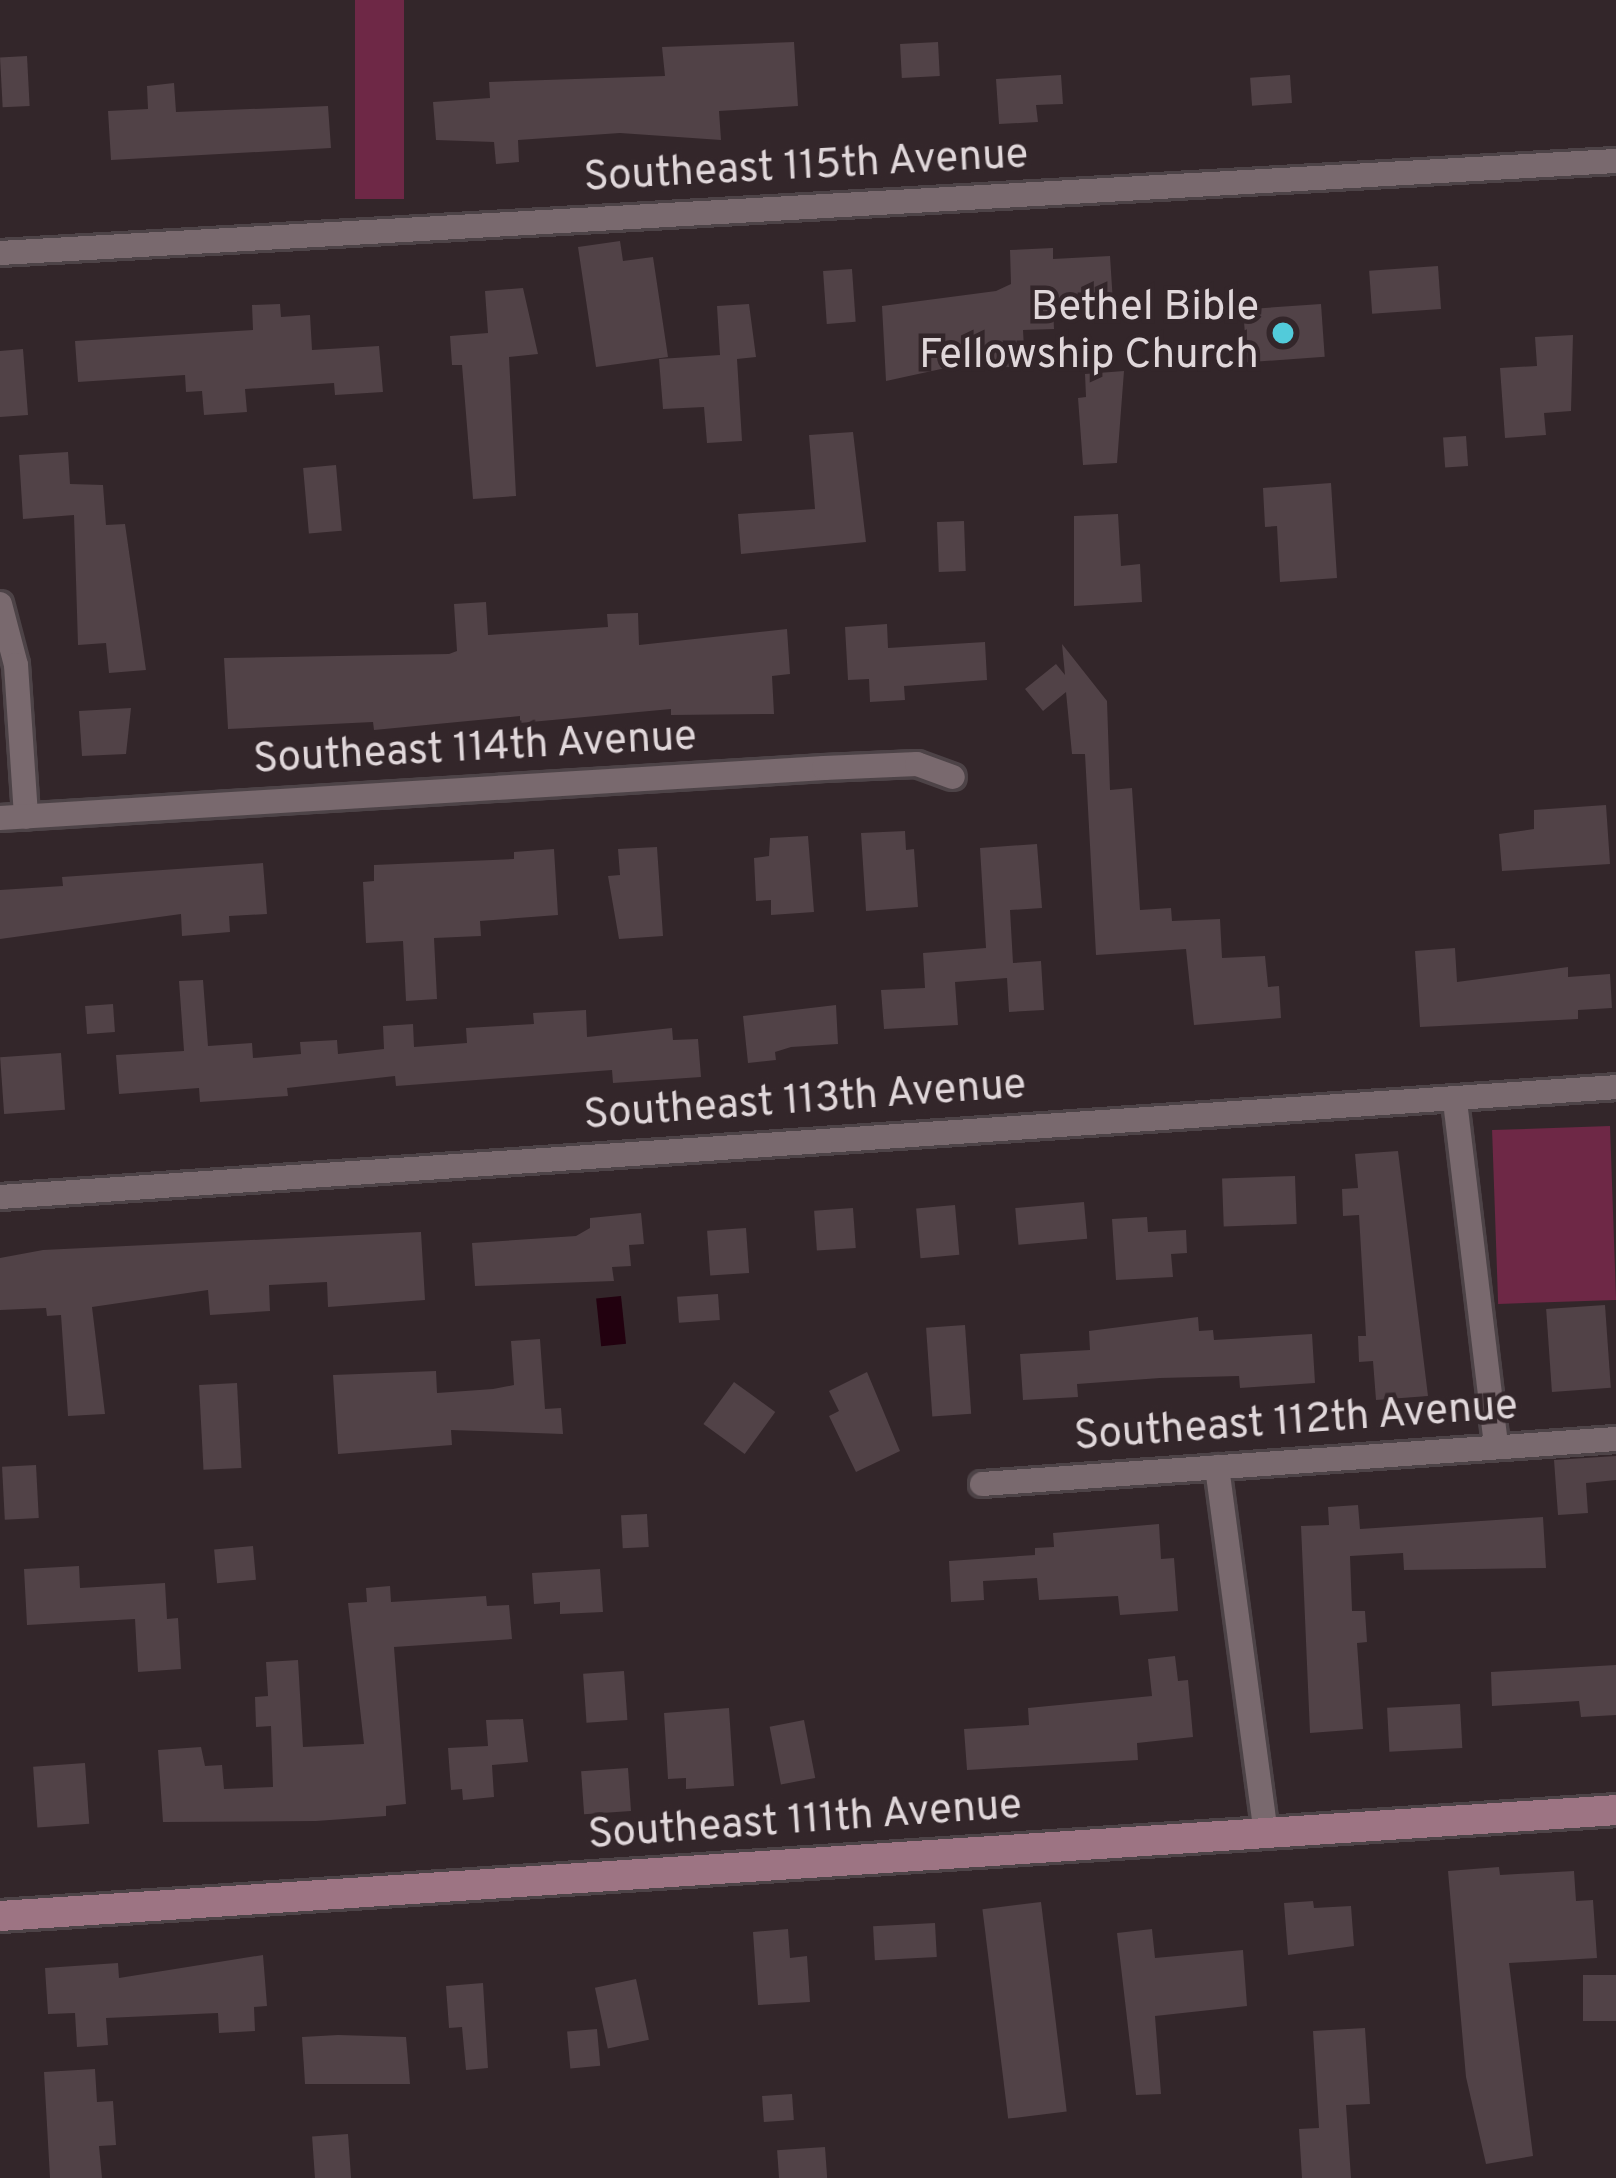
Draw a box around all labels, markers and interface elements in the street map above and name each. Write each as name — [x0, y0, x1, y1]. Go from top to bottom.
street label: Southeast 115th Avenue — [582, 131, 1030, 205]
place label: Bethel Bible Fellowship Church — [919, 284, 1259, 382]
marker: Bethel Bible Fellowship Church — [1270, 320, 1296, 346]
street label: Southeast 114th Avenue — [251, 713, 699, 787]
street label: Southeast 113th Avenue — [581, 1061, 1029, 1143]
street label: Southeast 112th Avenue — [1072, 1382, 1520, 1464]
street label: Southeast 111th Avenue — [586, 1782, 1024, 1862]

